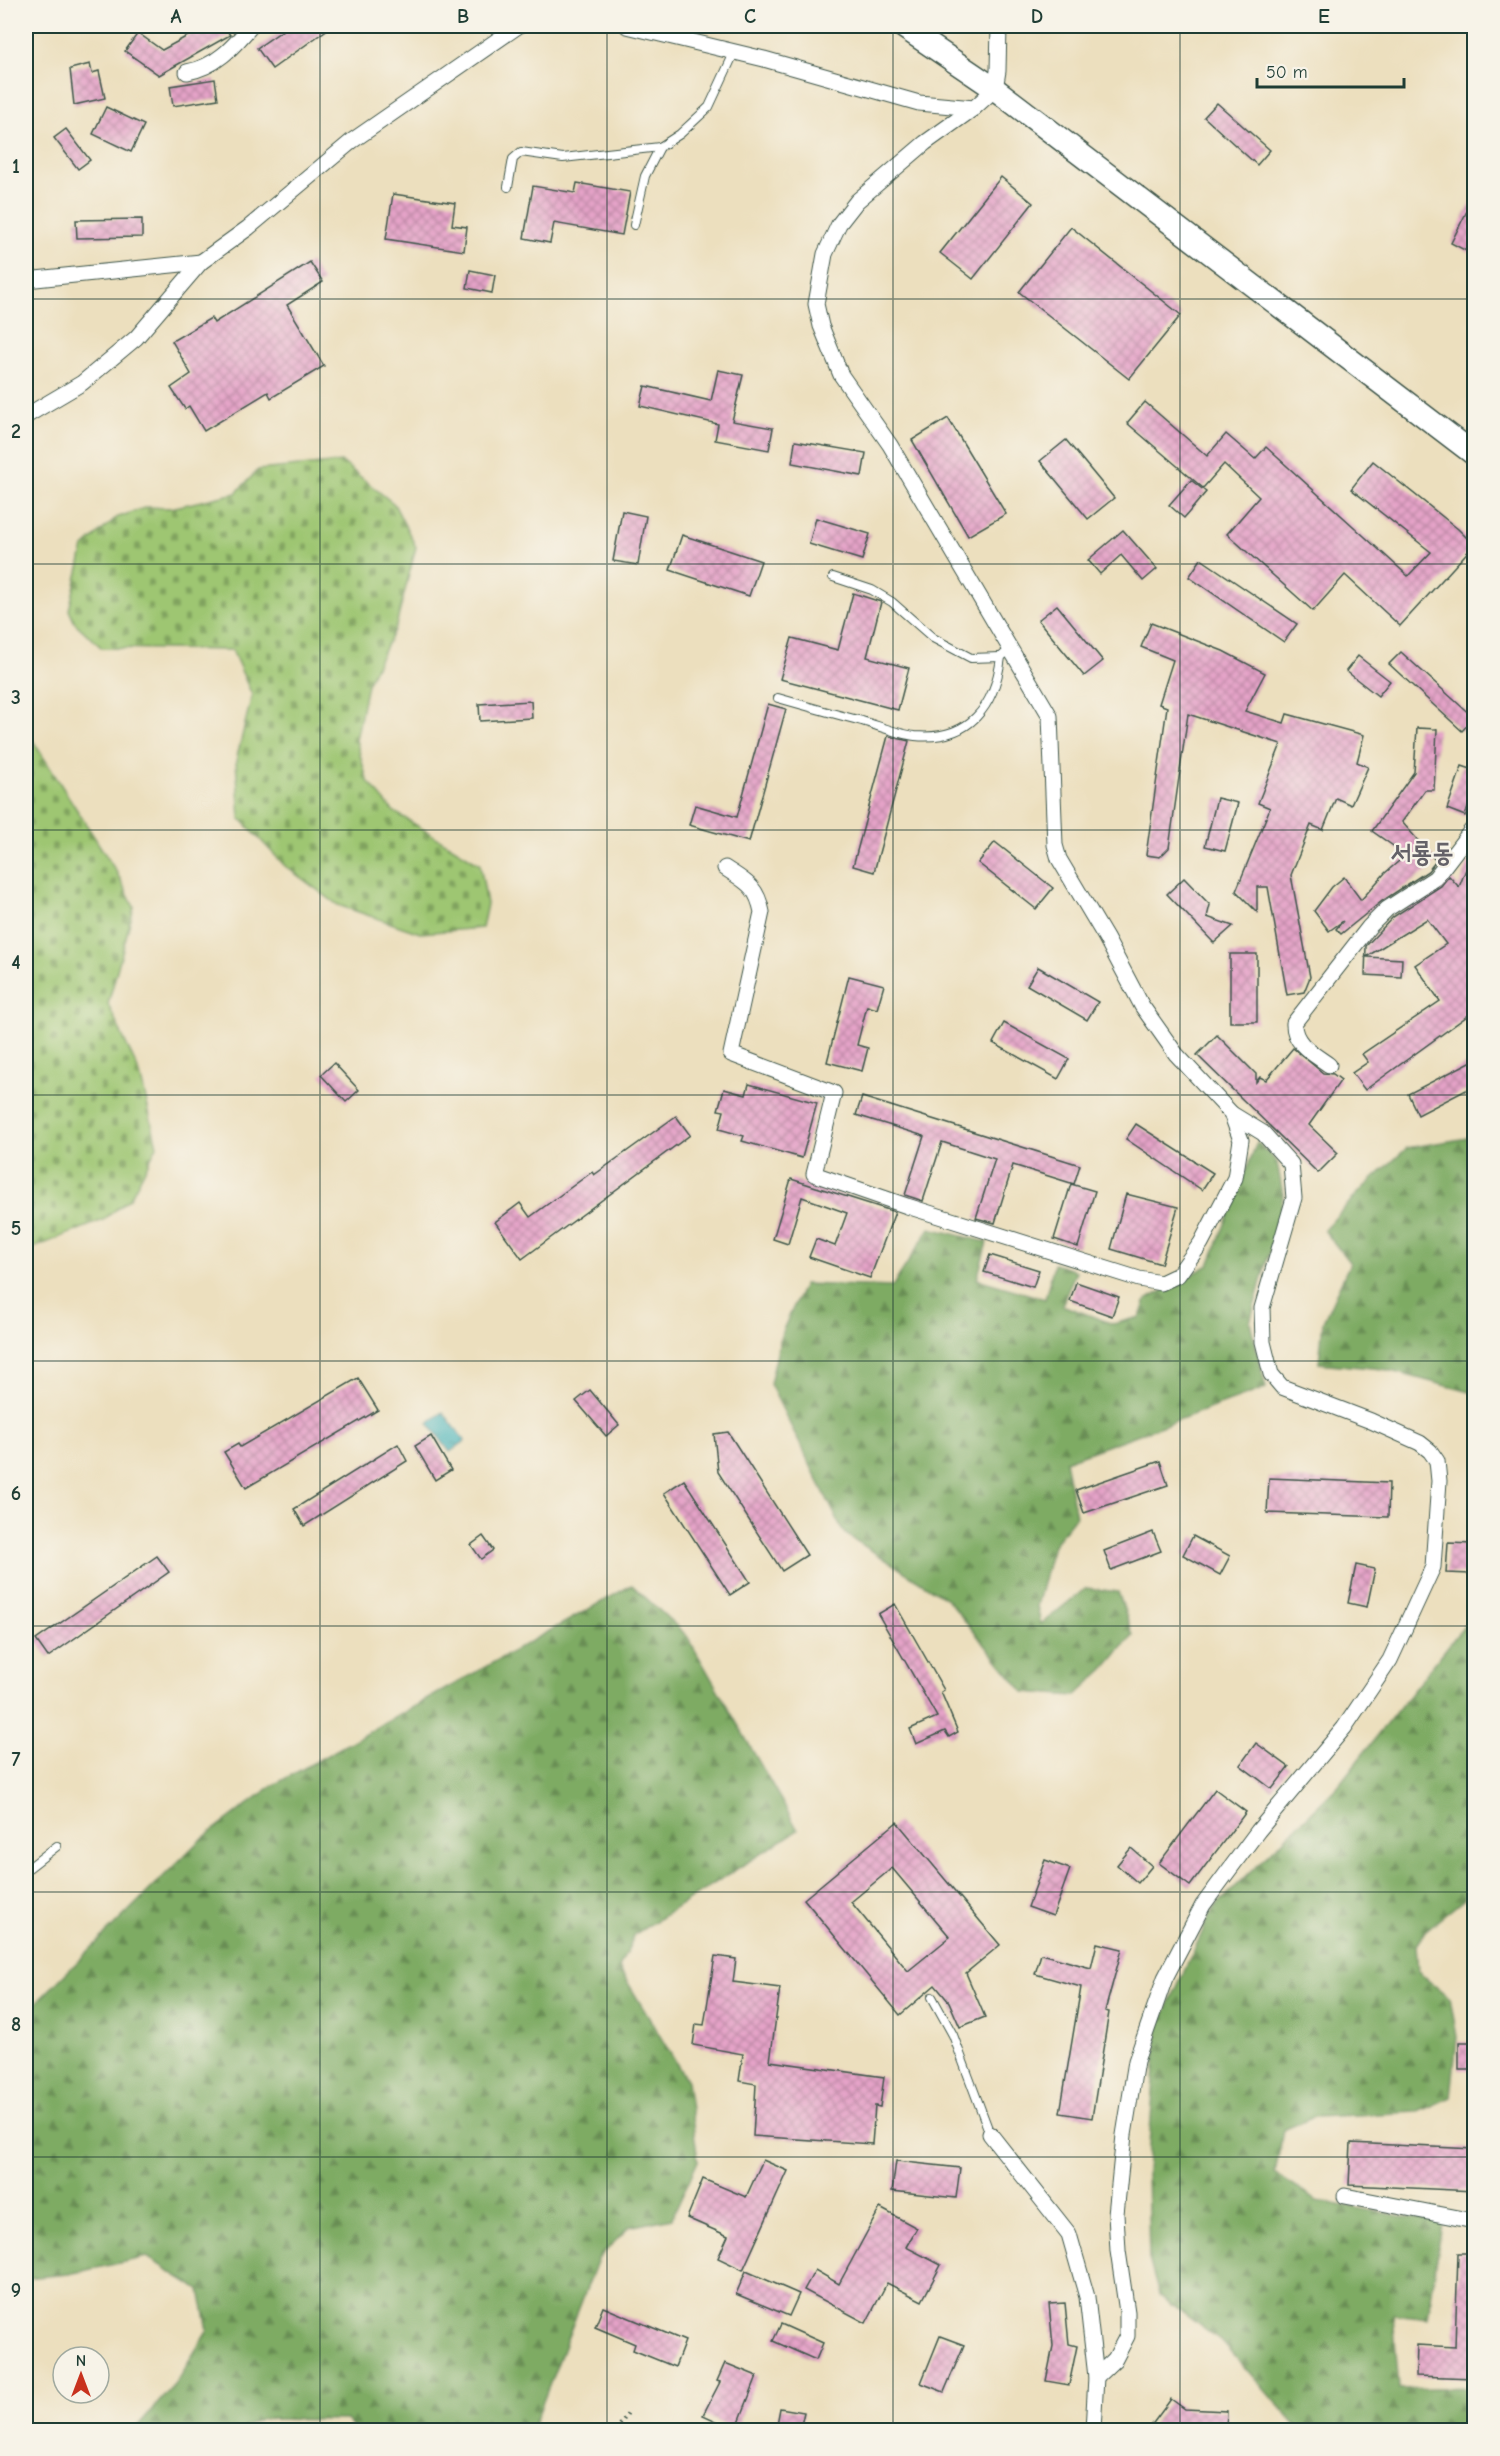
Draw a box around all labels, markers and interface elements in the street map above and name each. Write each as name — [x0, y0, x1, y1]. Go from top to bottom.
text: A — [170, 5, 182, 28]
text: B — [457, 5, 469, 28]
text: C — [744, 5, 756, 28]
text: D — [1031, 5, 1043, 28]
text: E — [1318, 5, 1330, 28]
scale bar — [1257, 51, 1404, 89]
text: 50 m — [1266, 62, 1308, 83]
text: 1 — [12, 155, 20, 178]
text: 2 — [11, 420, 21, 443]
text: 3 — [11, 686, 21, 709]
district label: 서룡동 — [1391, 838, 1453, 868]
text: 4 — [11, 951, 21, 974]
text: 5 — [11, 1217, 21, 1240]
text: 6 — [11, 1482, 21, 1505]
text: 7 — [12, 1748, 21, 1771]
text: 8 — [11, 2013, 21, 2036]
text: 9 — [11, 2279, 21, 2302]
north arrow — [51, 2345, 111, 2405]
text: N — [76, 2352, 86, 2370]

